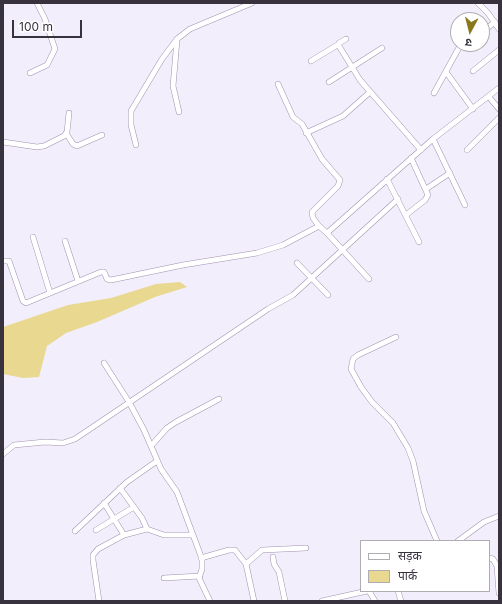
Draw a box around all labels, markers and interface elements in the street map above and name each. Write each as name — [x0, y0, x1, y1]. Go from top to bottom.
scale bar — [14, 12, 84, 38]
north arrow — [450, 12, 490, 52]
text: 100 m — [19, 19, 53, 34]
text: उ — [465, 36, 473, 50]
legend — [360, 540, 490, 592]
text: सड़क — [398, 548, 422, 563]
text: पार्क — [398, 568, 417, 583]

